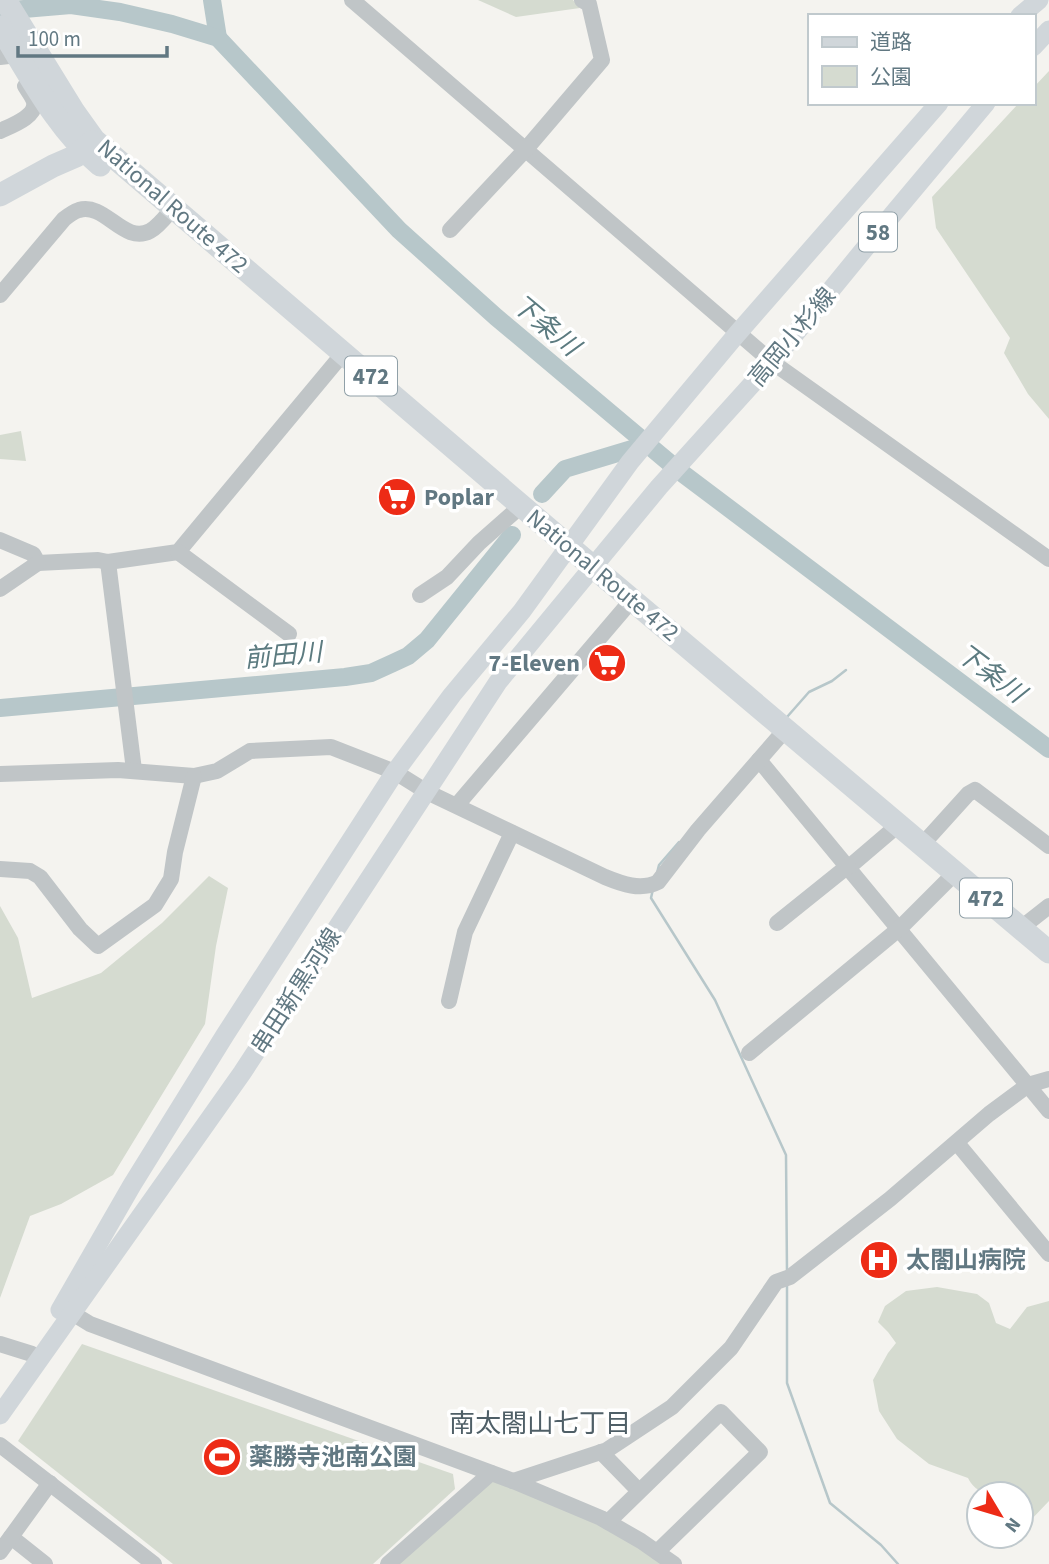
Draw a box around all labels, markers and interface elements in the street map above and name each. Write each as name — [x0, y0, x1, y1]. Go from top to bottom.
scale bar — [18, 14, 166, 58]
legend — [808, 14, 1035, 105]
text: 100 m — [28, 24, 81, 54]
text: 道路 — [870, 27, 912, 57]
text: 公園 — [870, 62, 912, 92]
street label: National Route 472 — [89, 131, 256, 282]
road number: 58 — [859, 213, 897, 252]
street label: 高岡小杉線 — [740, 280, 844, 395]
water label: 下条川 — [504, 286, 590, 367]
road number: 472 — [345, 356, 397, 396]
supermarket icon: Poplar — [376, 476, 418, 518]
place label: Poplar — [424, 480, 494, 515]
street label: National Route 472 — [519, 501, 687, 650]
water label: 前田川 — [243, 633, 326, 677]
water label: 下条川 — [948, 635, 1035, 713]
supermarket icon: 7-Eleven — [586, 642, 628, 684]
place label: 7-Eleven — [489, 646, 580, 681]
road number: 472 — [960, 878, 1012, 917]
street label: 串田新黒河線 — [243, 921, 350, 1061]
hospital icon: 太閤山病院 — [858, 1239, 900, 1281]
place label: 太閤山病院 — [906, 1243, 1026, 1278]
district label: 南太閤山七丁目 — [449, 1405, 631, 1442]
sports icon: 薬勝寺池南公園 — [201, 1436, 243, 1478]
place label: 薬勝寺池南公園 — [249, 1440, 417, 1475]
north arrow — [965, 1480, 1035, 1550]
text: N — [998, 1511, 1027, 1538]

